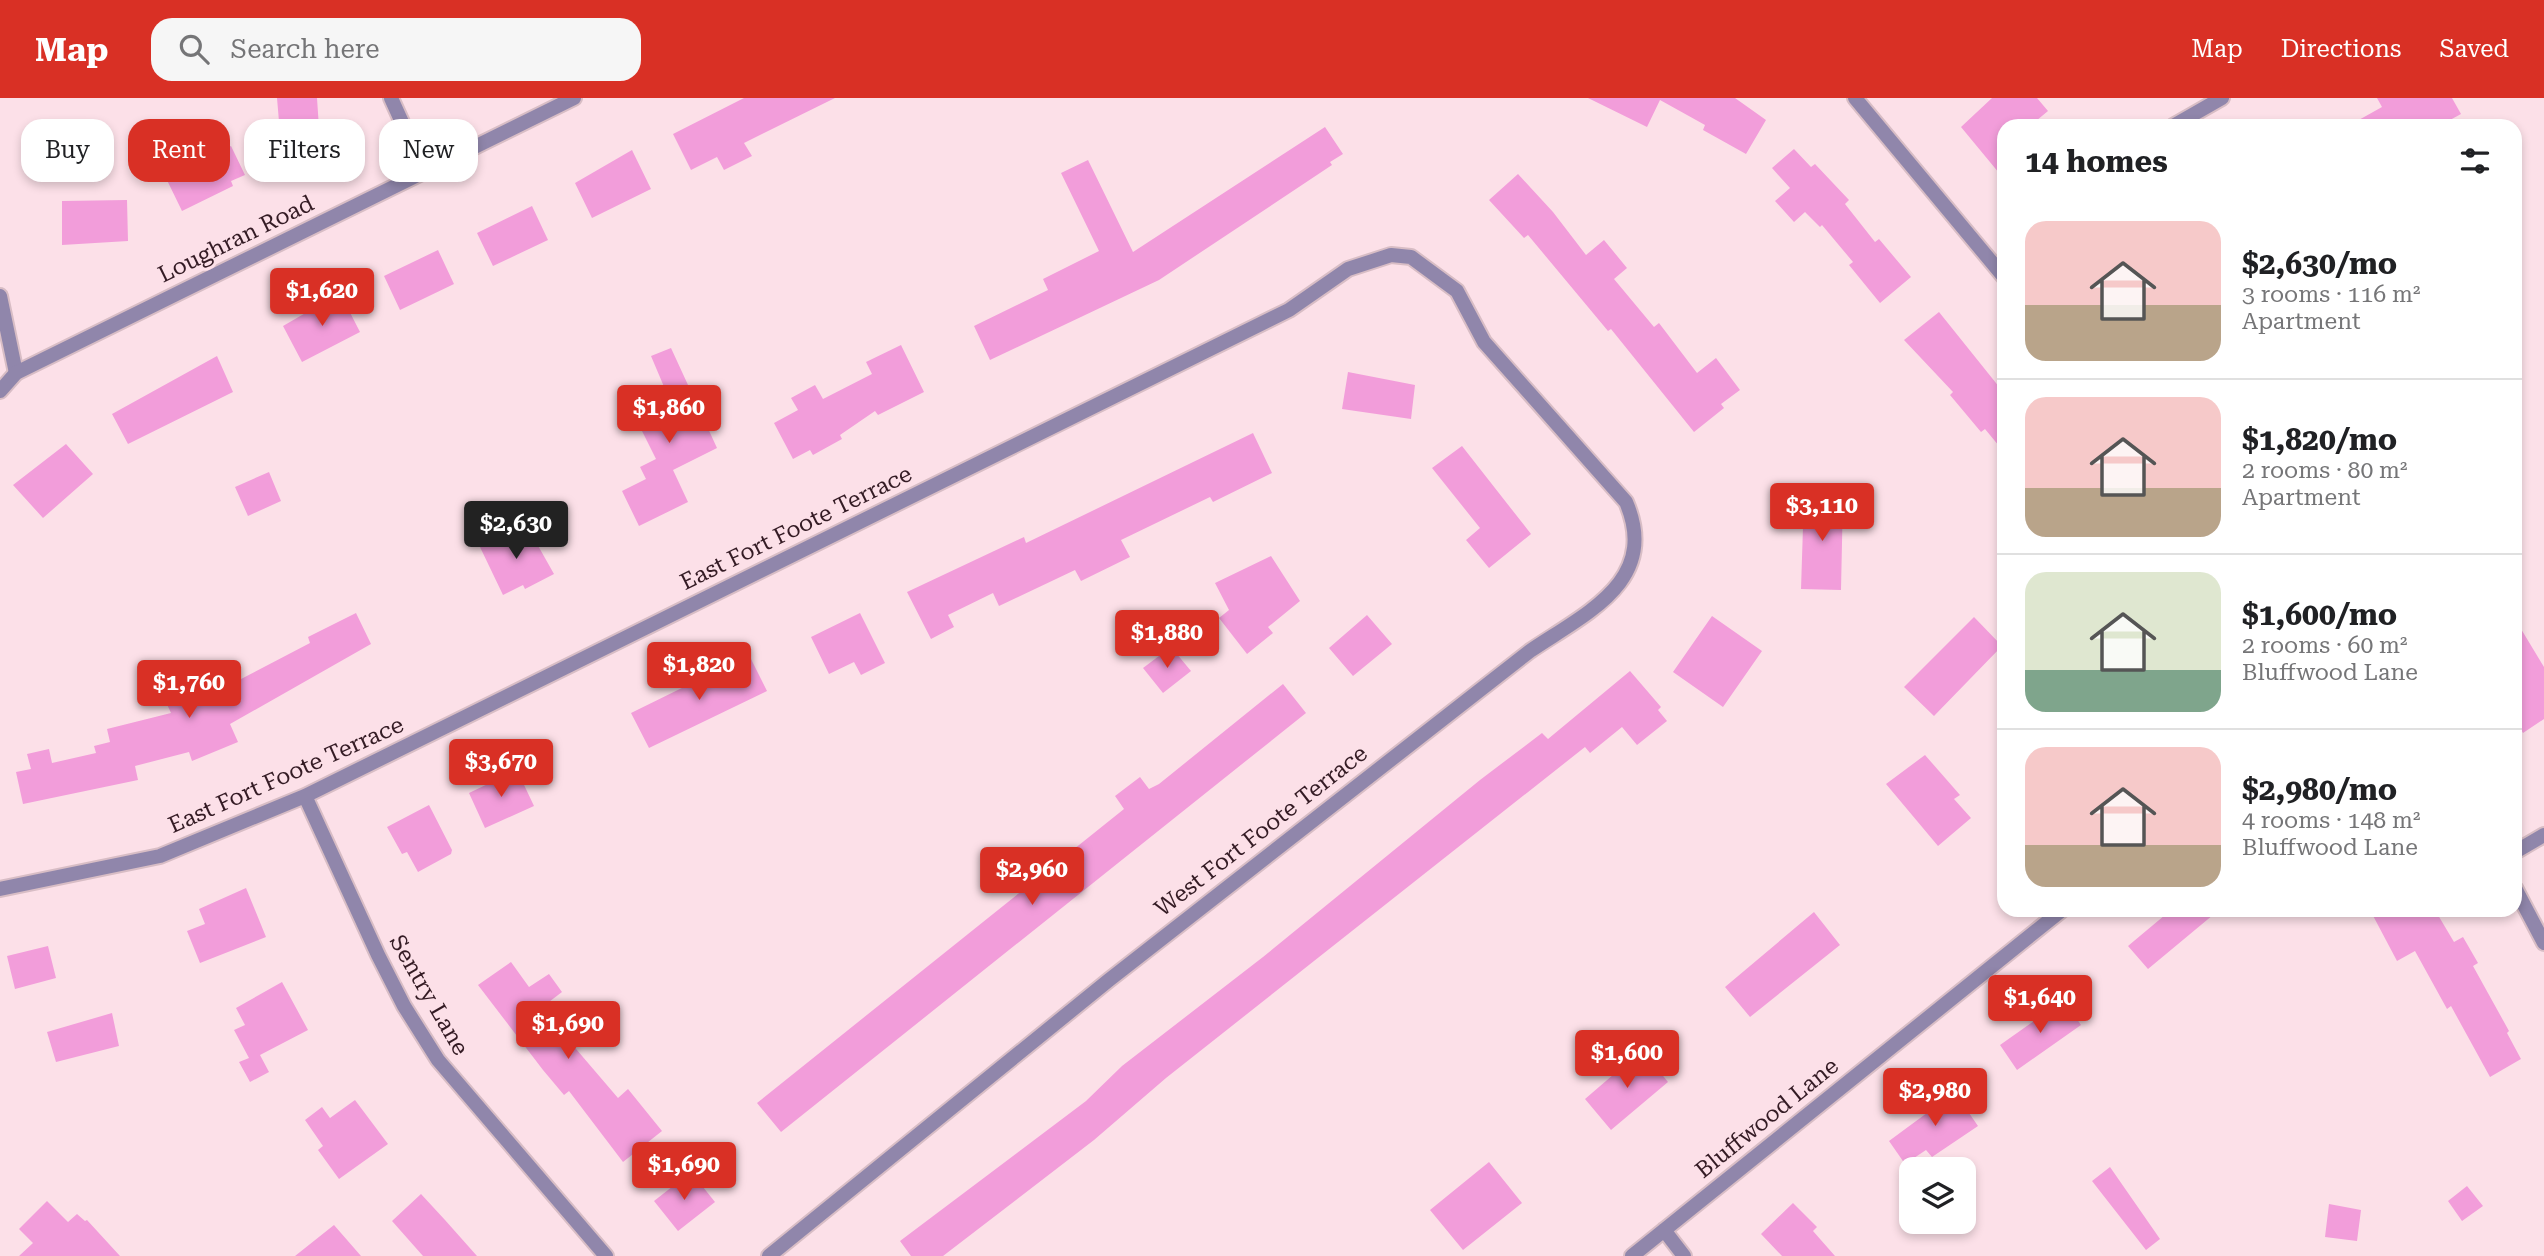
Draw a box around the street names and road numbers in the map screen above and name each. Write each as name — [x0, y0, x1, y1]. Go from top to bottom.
street label: Loughran Road — [154, 190, 318, 288]
street label: East Fort Foote Terrace — [676, 460, 916, 596]
street label: East Fort Foote Terrace — [164, 711, 408, 839]
street label: West Fort Foote Terrace — [1149, 740, 1373, 922]
street label: Sentry Lane — [384, 930, 474, 1060]
street label: Bluffwood Lane — [1690, 1052, 1844, 1184]

